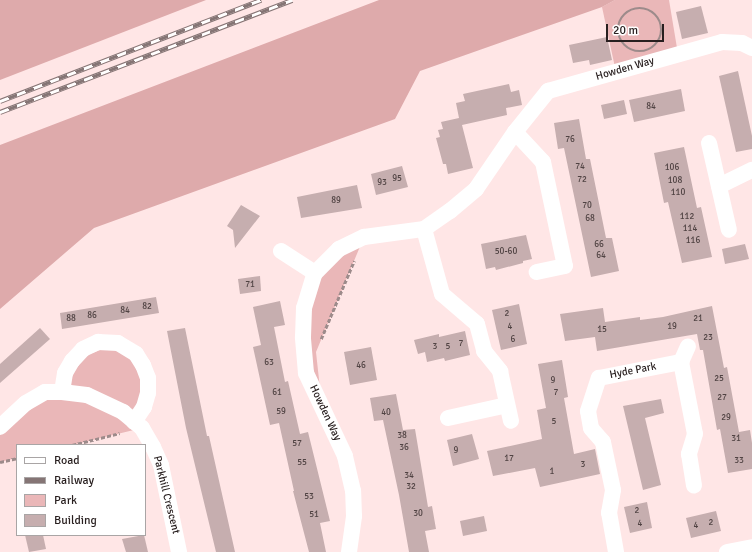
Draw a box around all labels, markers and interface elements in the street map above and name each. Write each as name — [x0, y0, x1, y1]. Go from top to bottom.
scale bar — [608, 16, 666, 42]
text: 20 m — [613, 23, 638, 38]
street label: Howden Way — [594, 54, 656, 84]
house number: 84 — [646, 102, 656, 112]
house number: 76 — [565, 135, 575, 145]
house number: 74 — [575, 162, 585, 172]
house number: 106 — [665, 163, 679, 173]
house number: 95 — [392, 174, 402, 184]
house number: 72 — [577, 175, 587, 185]
house number: 108 — [668, 176, 682, 186]
house number: 93 — [377, 178, 387, 188]
house number: 110 — [671, 188, 685, 198]
house number: 89 — [331, 196, 341, 206]
house number: 70 — [582, 201, 592, 211]
house number: 112 — [680, 212, 694, 222]
house number: 68 — [585, 214, 595, 224]
house number: 114 — [683, 224, 697, 234]
house number: 116 — [686, 236, 700, 246]
house number: 66 — [594, 240, 604, 250]
house number: 50-60 — [495, 247, 517, 257]
house number: 64 — [596, 251, 606, 261]
house number: 71 — [245, 280, 255, 290]
house number: 82 — [142, 302, 152, 312]
house number: 84 — [120, 306, 130, 316]
house number: 2 — [505, 309, 509, 319]
house number: 86 — [87, 311, 97, 321]
house number: 88 — [66, 314, 76, 324]
house number: 21 — [693, 314, 703, 324]
house number: 4 — [508, 322, 512, 332]
house number: 19 — [667, 322, 677, 332]
house number: 15 — [597, 325, 607, 335]
house number: 23 — [703, 333, 713, 343]
house number: 6 — [511, 335, 515, 345]
house number: 7 — [459, 339, 463, 349]
house number: 3 — [433, 342, 437, 352]
house number: 5 — [446, 342, 450, 352]
house number: 63 — [264, 358, 274, 368]
street label: Hyde Park — [608, 360, 658, 382]
house number: 46 — [356, 361, 366, 371]
house number: 25 — [714, 374, 724, 384]
house number: 9 — [551, 376, 555, 386]
street label: Howden Way — [306, 383, 344, 443]
house number: 61 — [272, 388, 282, 398]
house number: 7 — [554, 388, 558, 398]
house number: 27 — [717, 393, 727, 403]
house number: 59 — [276, 407, 286, 417]
house number: 40 — [381, 408, 391, 418]
house number: 29 — [721, 413, 731, 423]
house number: 5 — [552, 417, 556, 427]
house number: 38 — [397, 431, 407, 441]
house number: 31 — [731, 434, 741, 444]
house number: 57 — [292, 439, 302, 449]
house number: 36 — [399, 443, 409, 453]
legend — [16, 444, 146, 536]
house number: 9 — [454, 446, 458, 456]
text: Road — [54, 453, 80, 468]
house number: 17 — [504, 454, 514, 464]
street label: Parkhill Crescent — [150, 455, 182, 535]
house number: 33 — [734, 456, 744, 466]
house number: 55 — [297, 458, 307, 468]
house number: 3 — [581, 460, 585, 470]
house number: 1 — [550, 467, 554, 477]
house number: 34 — [404, 471, 414, 481]
text: Railway — [54, 473, 94, 488]
house number: 32 — [406, 482, 416, 492]
house number: 53 — [304, 492, 314, 502]
text: Park — [54, 493, 77, 508]
house number: 2 — [635, 506, 639, 516]
house number: 30 — [413, 509, 423, 519]
house number: 51 — [309, 510, 319, 520]
text: Building — [54, 513, 97, 528]
house number: 2 — [709, 518, 713, 528]
house number: 4 — [638, 519, 642, 529]
house number: 4 — [694, 521, 698, 531]

